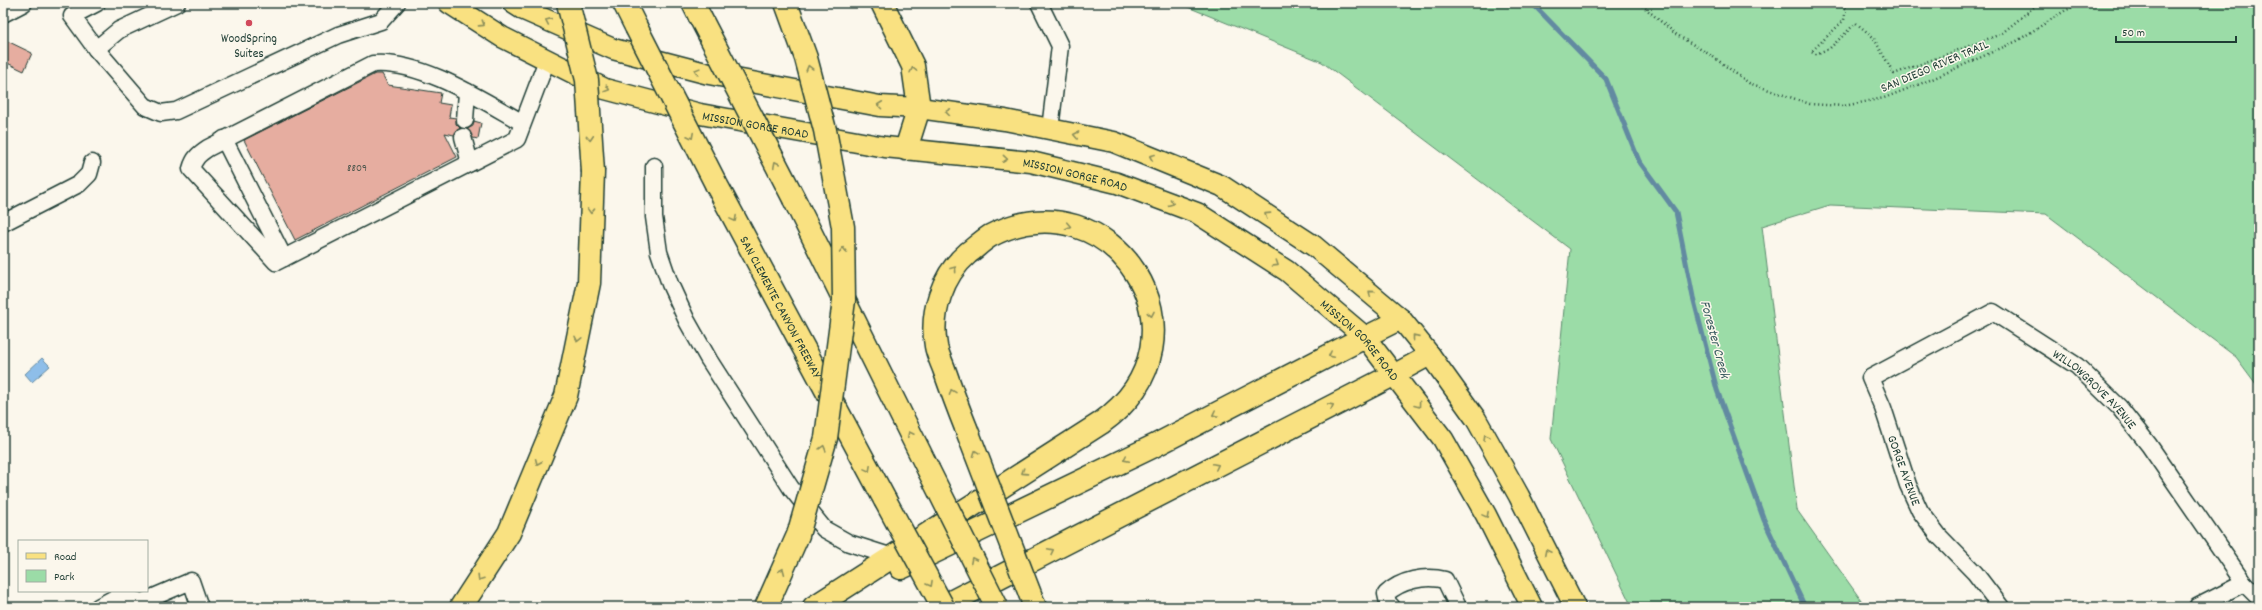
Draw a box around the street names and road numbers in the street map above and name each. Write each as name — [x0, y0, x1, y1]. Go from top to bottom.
street label: SAN DIEGO RIVER TRAIL — [1878, 36, 1993, 99]
street label: MISSION GORGE ROAD — [700, 108, 810, 145]
street label: MISSION GORGE ROAD — [1022, 154, 1130, 198]
street label: SAN CLEMENTE CANYON FREEWAY — [733, 233, 826, 383]
street label: MISSION GORGE ROAD — [1315, 296, 1402, 386]
street label: WILLOWGROVE AVENUE — [2048, 346, 2140, 434]
street label: GORGE AVENUE — [1881, 433, 1924, 509]

